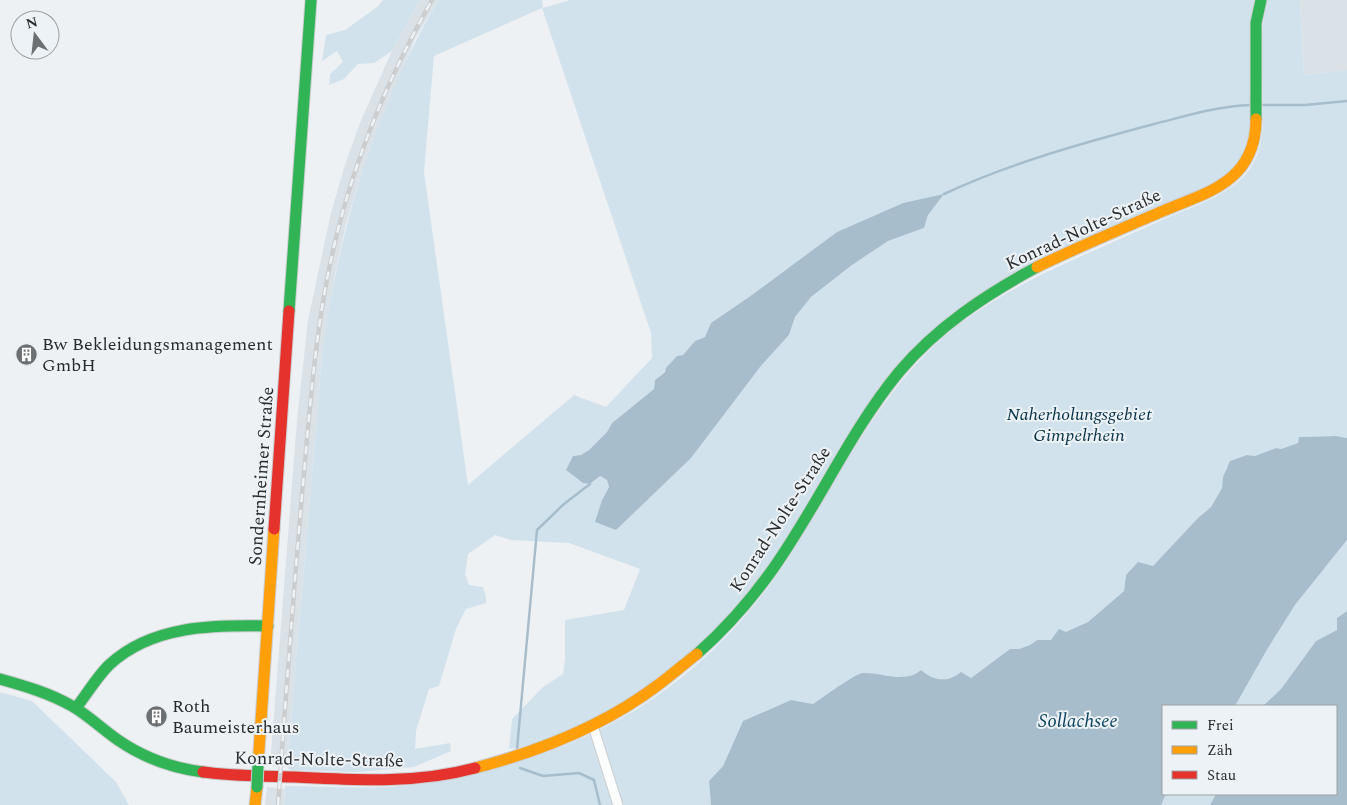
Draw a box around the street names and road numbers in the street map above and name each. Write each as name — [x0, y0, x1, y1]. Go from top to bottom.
street label: Konrad-Nolte-Straße — [1001, 181, 1166, 277]
street label: Sondernheimer Straße — [242, 386, 281, 566]
street label: Konrad-Nolte-Straße — [723, 441, 838, 598]
street label: Konrad-Nolte-Straße — [234, 745, 404, 774]

